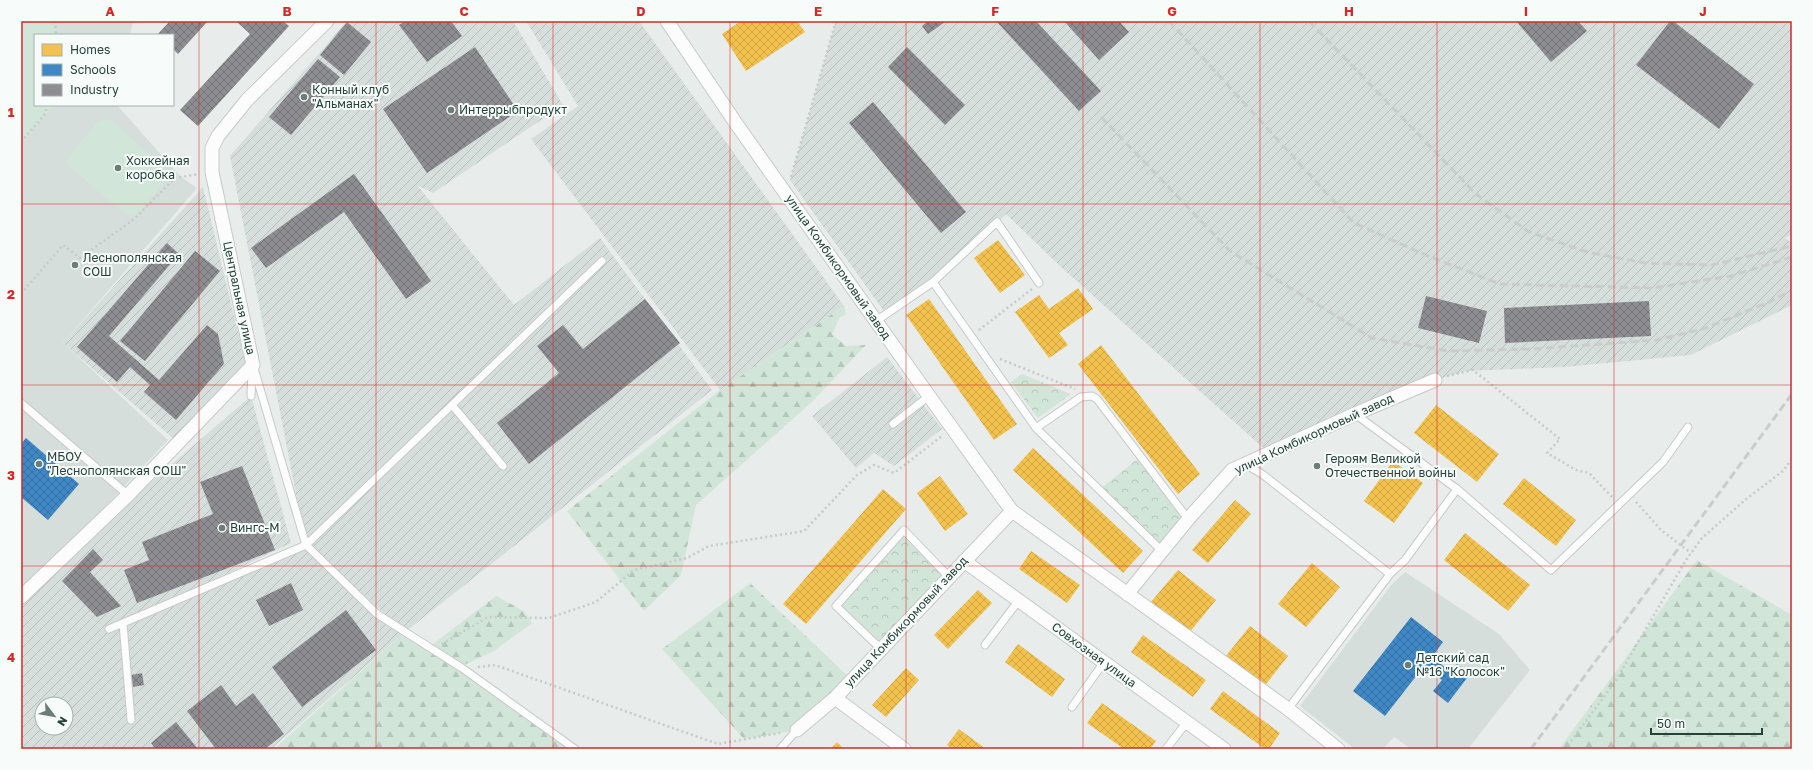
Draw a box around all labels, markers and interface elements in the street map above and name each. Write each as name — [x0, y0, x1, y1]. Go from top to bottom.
text: A — [105, 3, 115, 19]
text: B — [282, 3, 292, 19]
text: C — [459, 3, 469, 19]
text: D — [636, 3, 646, 19]
text: E — [814, 3, 822, 19]
text: F — [991, 3, 999, 19]
text: G — [1167, 3, 1177, 19]
text: H — [1344, 3, 1354, 19]
text: I — [1524, 3, 1528, 19]
text: J — [1699, 3, 1707, 19]
legend — [34, 34, 174, 106]
text: Homes — [70, 42, 110, 57]
text: Schools — [70, 62, 116, 77]
text: Industry — [70, 82, 119, 97]
place label: Конный клуб "Альманах" — [312, 82, 389, 111]
marker: Конный клуб "Альманах" — [299, 92, 309, 102]
place label: Интеррыбпродукт — [459, 102, 567, 117]
text: 1 — [8, 104, 15, 120]
marker: Интеррыбпродукт — [446, 105, 456, 115]
place label: Хоккейная коробка — [126, 153, 190, 182]
marker: Хоккейная коробка — [113, 163, 123, 173]
street label: улица Комбикормовый завод — [782, 191, 894, 342]
street label: Центральная улица — [220, 240, 259, 356]
place label: Леснополянская СОШ — [83, 250, 182, 279]
marker: Леснополянская СОШ — [70, 260, 80, 270]
text: 2 — [7, 286, 15, 302]
street label: улица Комбикормовый завод — [1232, 390, 1396, 477]
place label: МБОУ "Леснополянская СОШ" — [47, 449, 186, 478]
place label: Героям Великой Отечественной войны — [1325, 451, 1456, 480]
marker: МБОУ "Леснополянская СОШ" — [34, 459, 44, 469]
marker: Героям Великой Отечественной войны — [1312, 461, 1322, 471]
text: 3 — [7, 467, 15, 483]
place label: Вингс-М — [230, 520, 280, 535]
marker: Вингс-М — [217, 523, 227, 533]
street label: улица Комбикормовый завод — [841, 553, 970, 690]
street label: Совхозная улица — [1049, 619, 1140, 690]
text: 4 — [7, 649, 15, 665]
place label: Детский сад №16 "Колосок" — [1416, 650, 1505, 679]
marker: Детский сад №16 "Колосок" — [1403, 660, 1413, 670]
north arrow — [34, 696, 74, 736]
scale bar — [1651, 710, 1762, 736]
text: N — [55, 715, 71, 729]
text: 50 m — [1657, 716, 1685, 731]

